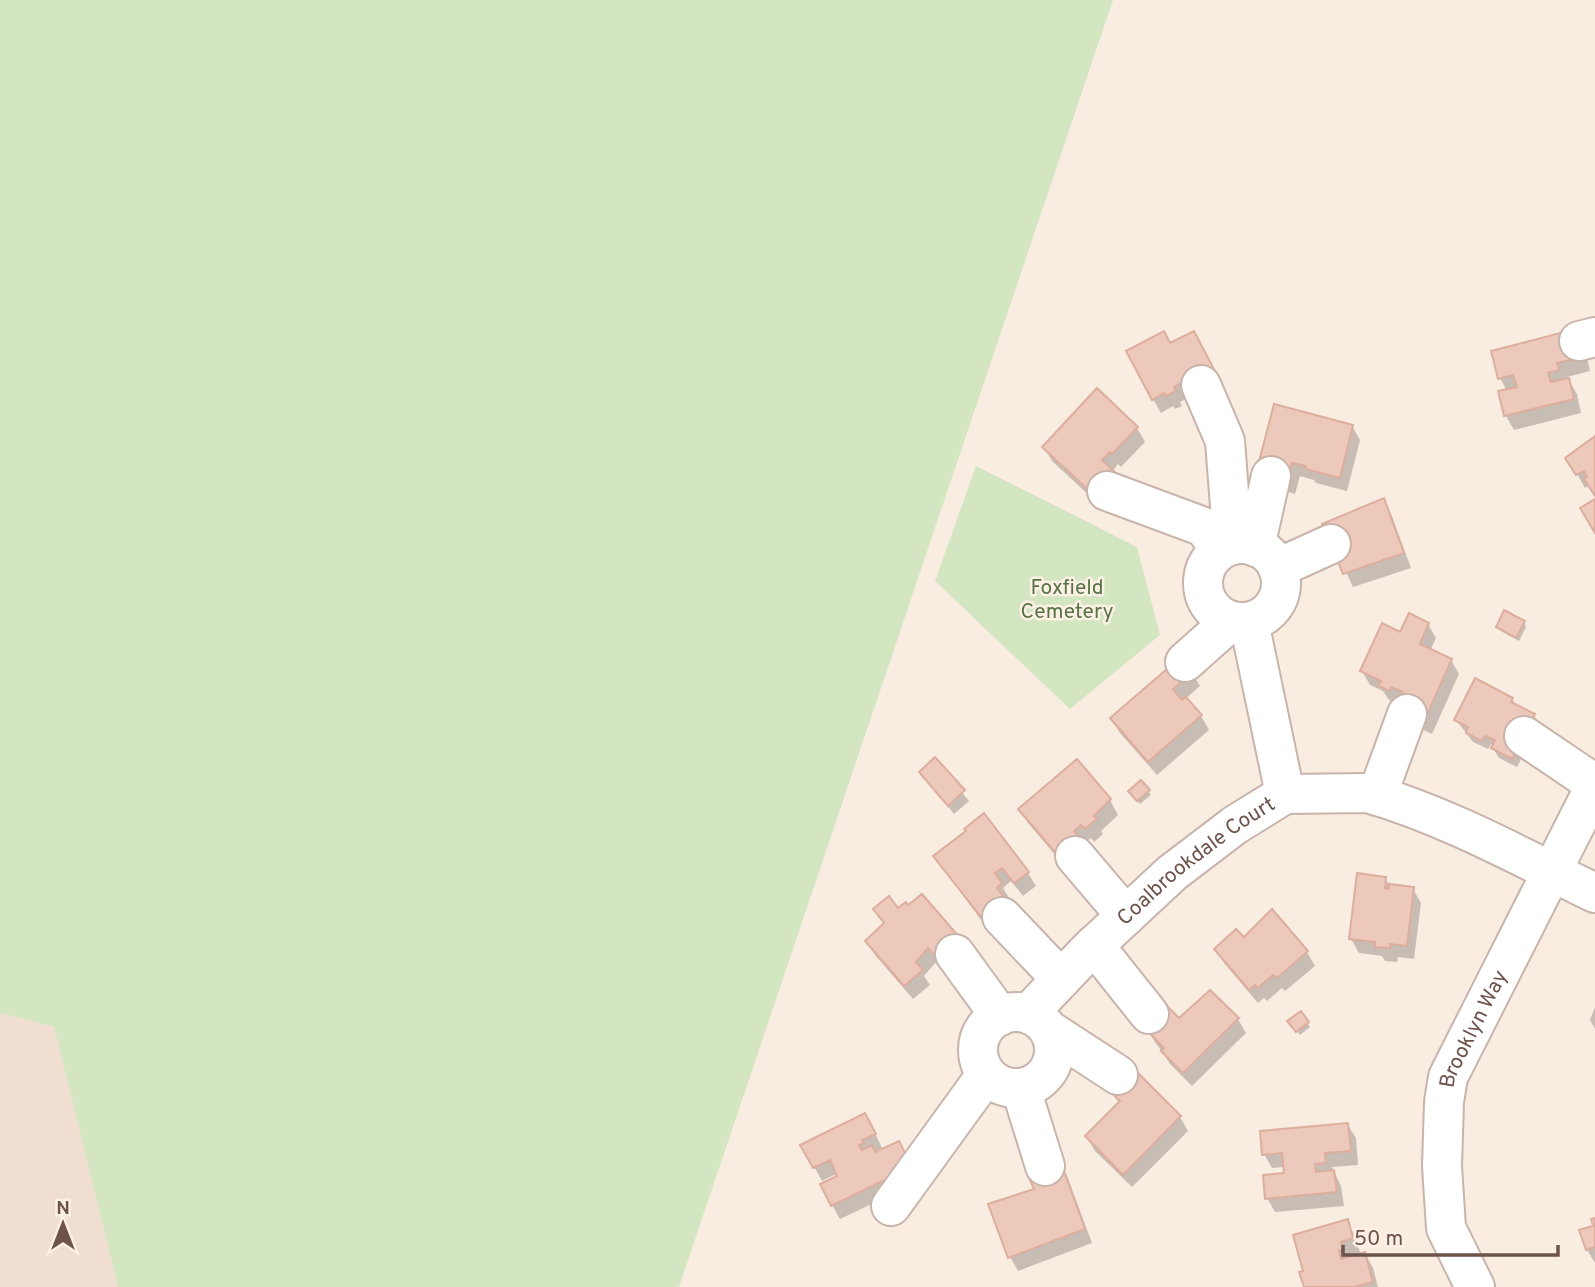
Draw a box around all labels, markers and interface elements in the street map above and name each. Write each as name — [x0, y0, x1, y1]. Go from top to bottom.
park label: Foxfield Cemetery — [1020, 575, 1114, 626]
street label: Coalbrookdale Court — [1112, 791, 1281, 932]
street label: Brooklyn Way — [1434, 966, 1515, 1090]
north arrow — [28, 1189, 98, 1259]
text: N — [56, 1197, 70, 1221]
scale bar — [1343, 1214, 1558, 1258]
text: 50 m — [1354, 1226, 1403, 1253]

